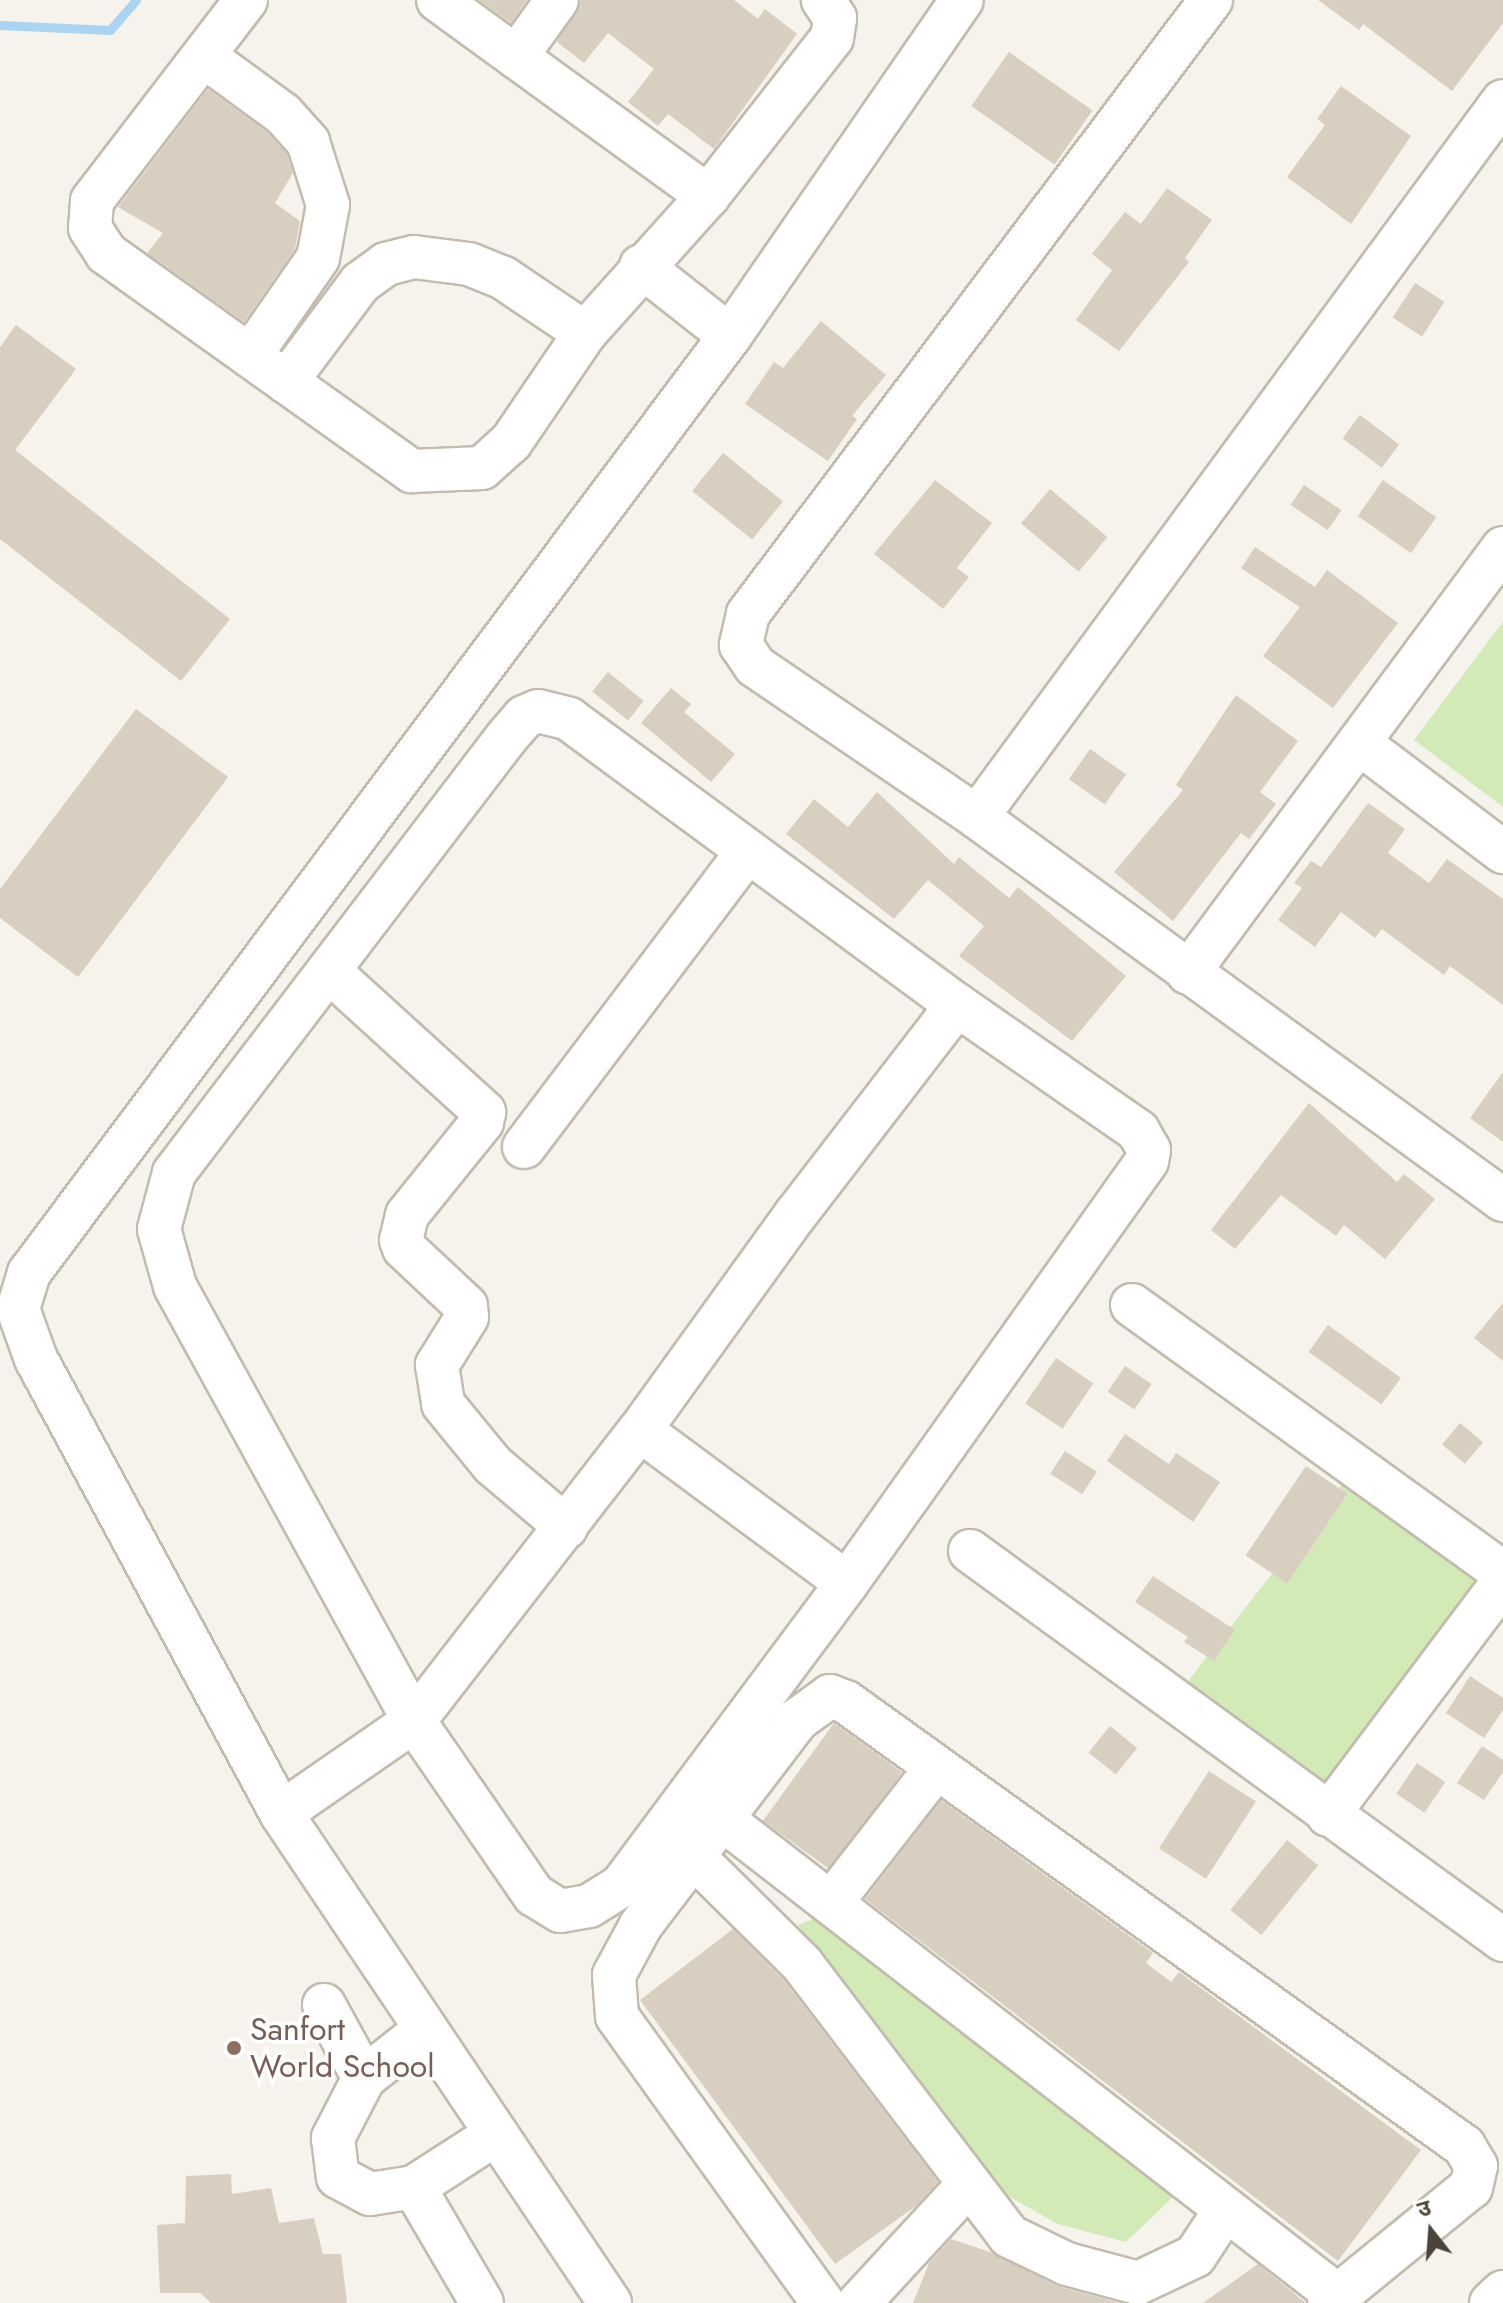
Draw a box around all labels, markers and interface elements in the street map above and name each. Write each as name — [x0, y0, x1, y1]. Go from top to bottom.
place label: Sanfort World School — [250, 2011, 435, 2086]
marker: Sanfort World School — [225, 2039, 243, 2057]
north arrow — [1391, 2191, 1471, 2271]
text: उ — [1413, 2191, 1435, 2225]

